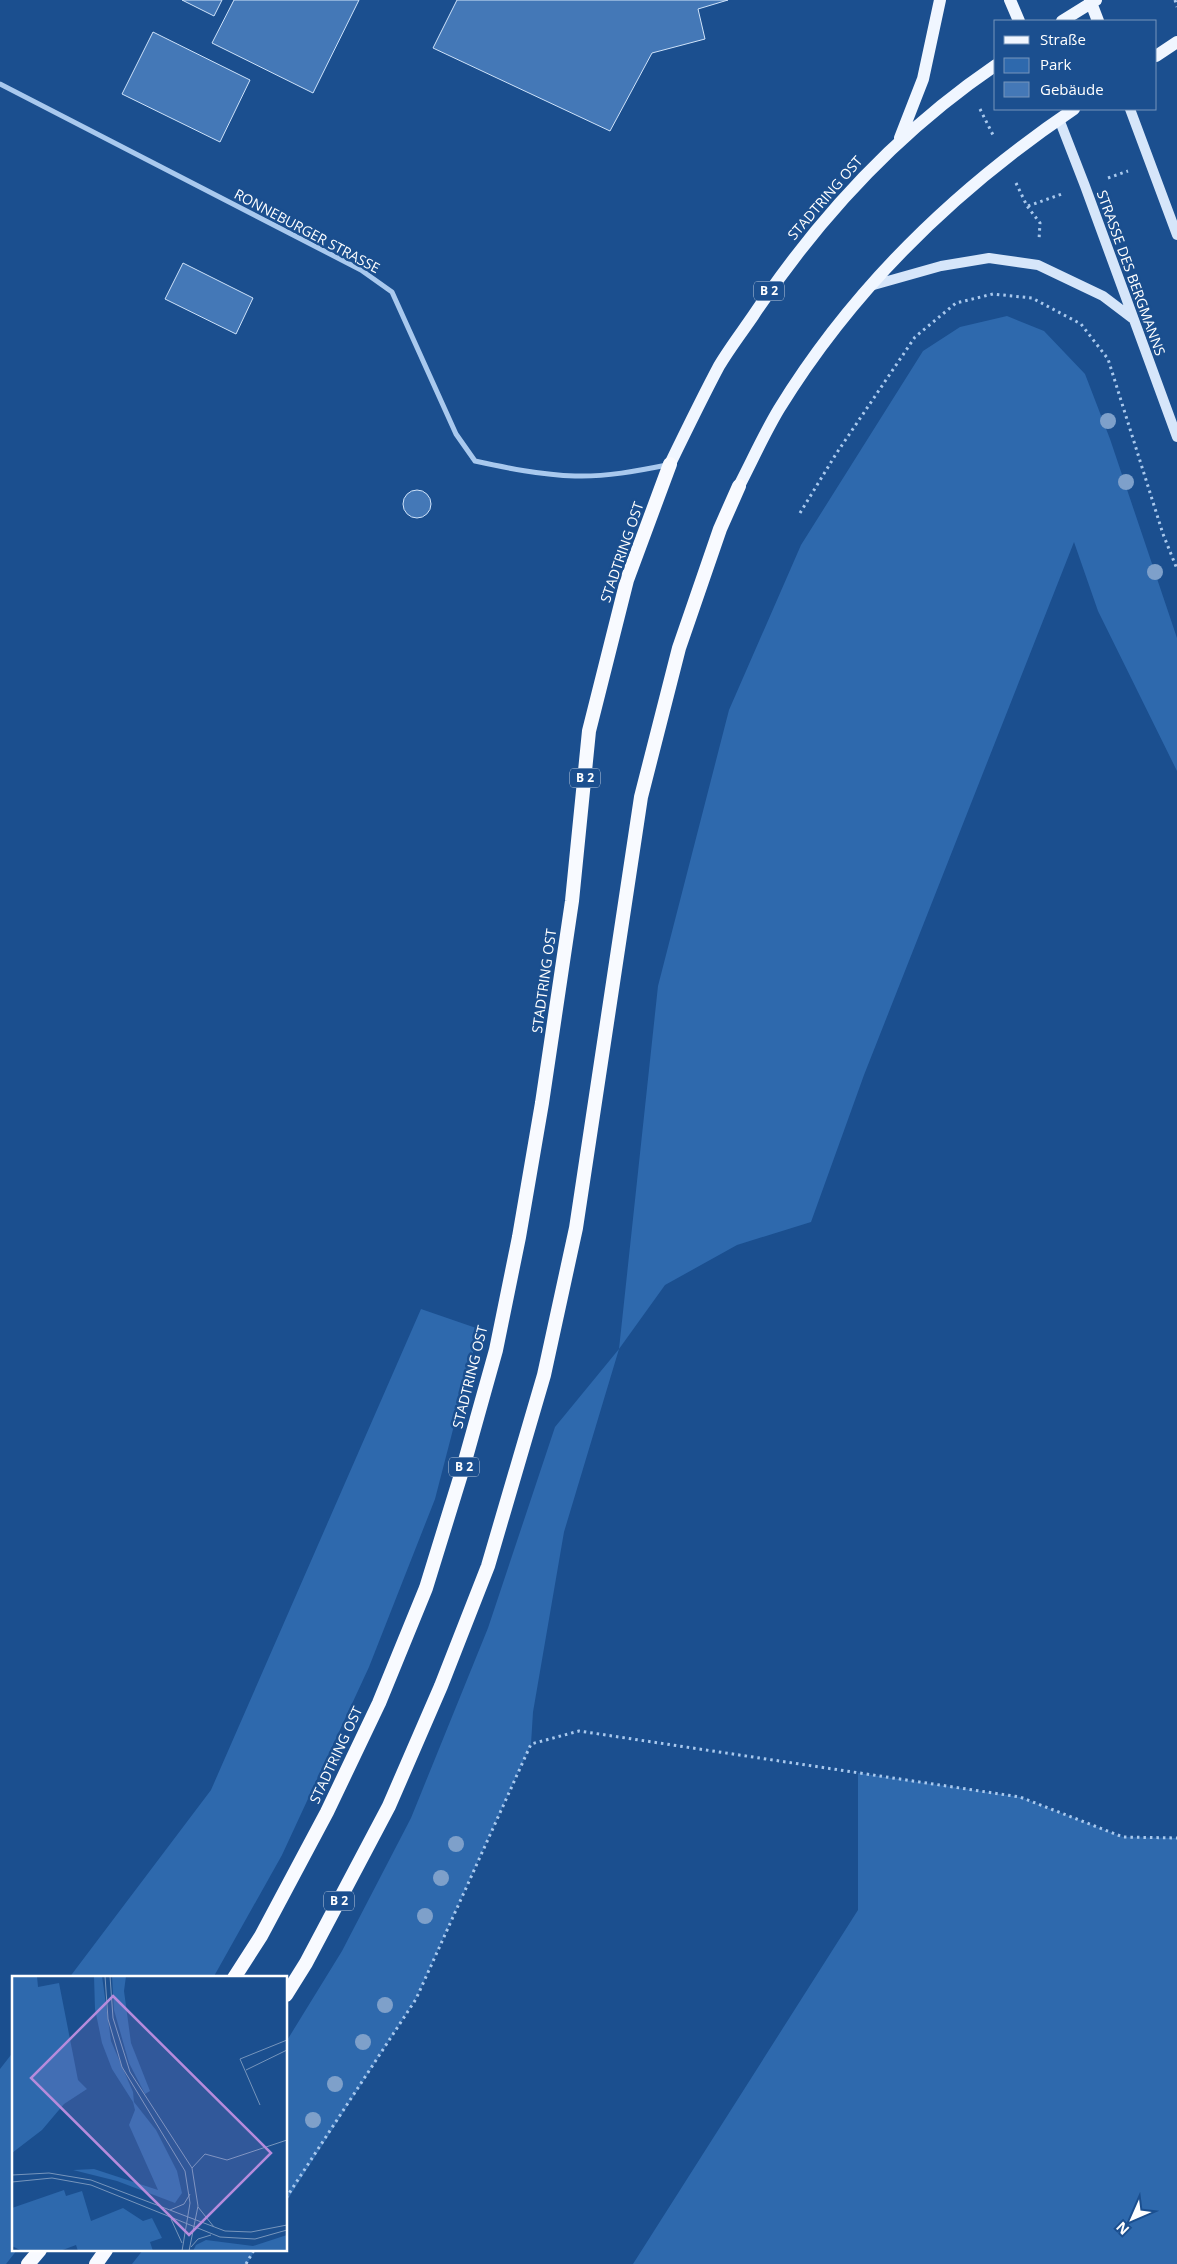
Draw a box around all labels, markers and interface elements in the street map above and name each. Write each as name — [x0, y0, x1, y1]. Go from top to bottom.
legend — [994, 20, 1157, 110]
text: Straße — [1040, 29, 1086, 49]
text: Park — [1040, 54, 1071, 74]
text: Gebäude — [1040, 79, 1104, 99]
street label: STADTRING OST — [783, 151, 867, 244]
street label: RONNEBURGER STRASSE — [231, 184, 383, 277]
street label: STRASSE DES BERGMANNS — [1093, 187, 1170, 358]
road number: B 2 — [754, 282, 784, 300]
street label: STADTRING OST — [595, 499, 648, 605]
road number: B 2 — [570, 768, 600, 788]
street label: STADTRING OST — [527, 927, 560, 1034]
street label: STADTRING OST — [448, 1323, 492, 1430]
road number: B 2 — [449, 1458, 479, 1476]
street label: STADTRING OST — [305, 1703, 367, 1807]
road number: B 2 — [324, 1892, 354, 1910]
inset map — [12, 1976, 288, 2252]
north arrow — [1107, 2194, 1157, 2244]
text: N — [1112, 2218, 1133, 2239]

